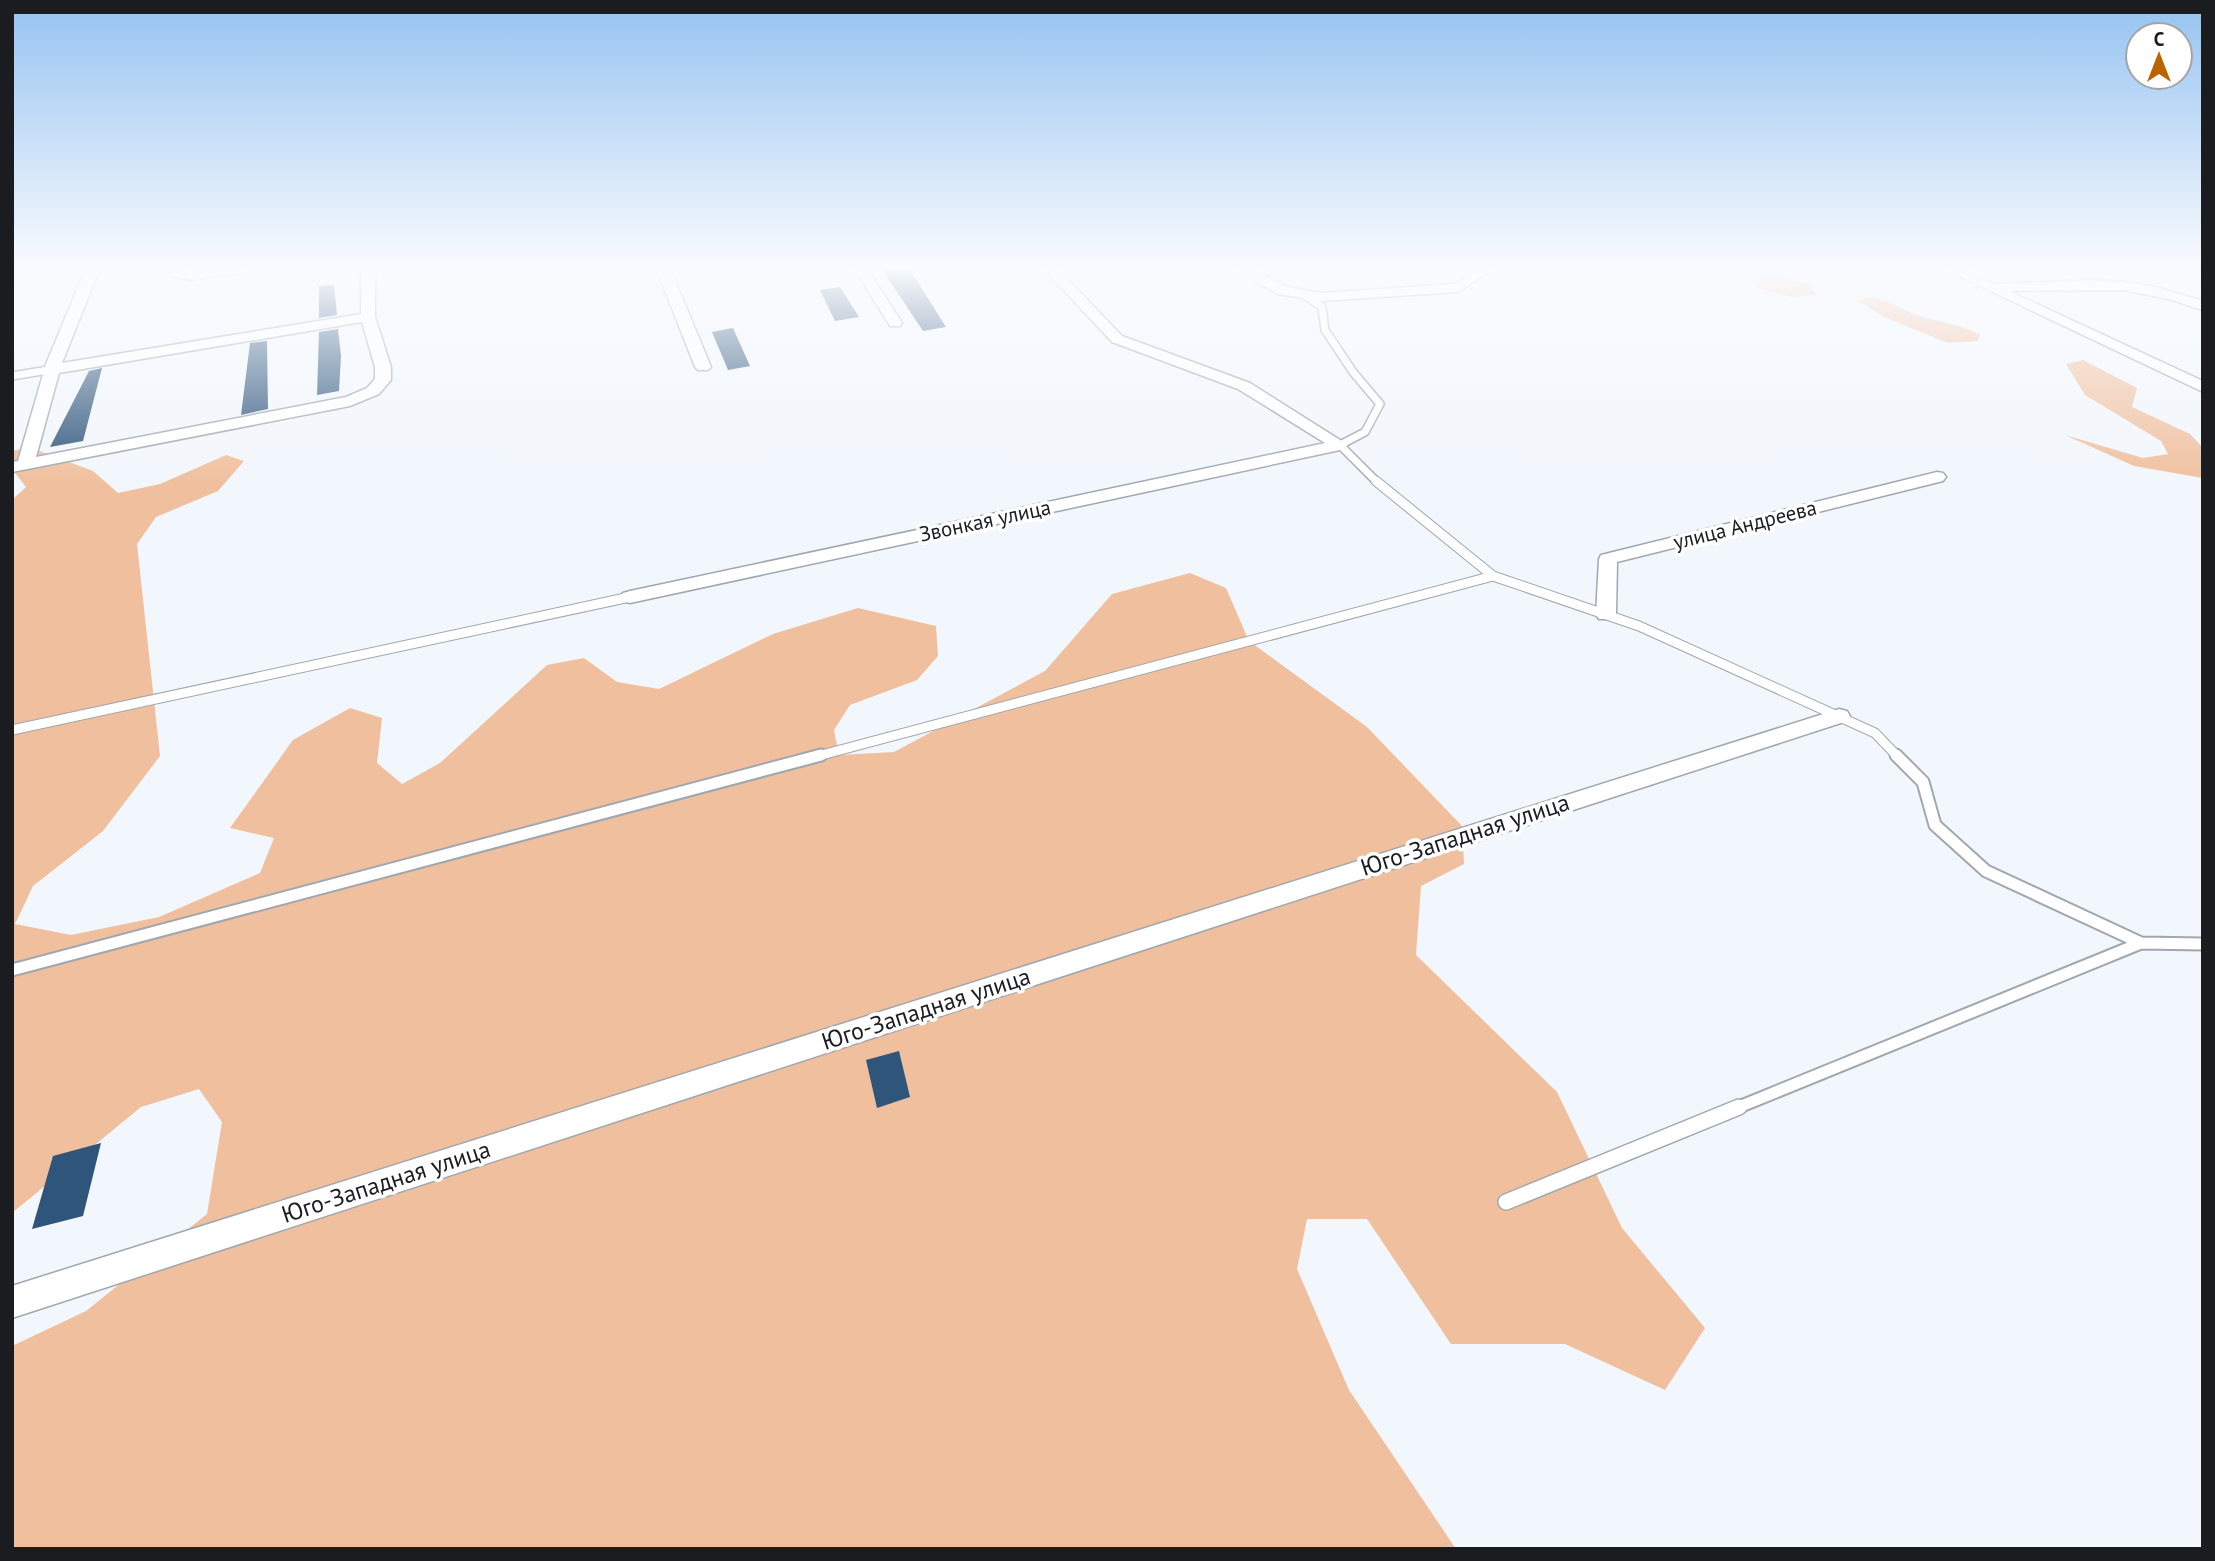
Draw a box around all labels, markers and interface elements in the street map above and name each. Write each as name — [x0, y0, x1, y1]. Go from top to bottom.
north arrow — [2124, 21, 2194, 91]
text: С — [2154, 27, 2165, 51]
street label: Звонкая улица — [917, 493, 1053, 548]
street label: улица Андреева — [1670, 494, 1819, 555]
street label: Юго-Западная улица — [1356, 786, 1573, 883]
street label: Юго-Западная улица — [817, 960, 1034, 1057]
street label: Юго-Западная улица — [277, 1133, 494, 1230]

